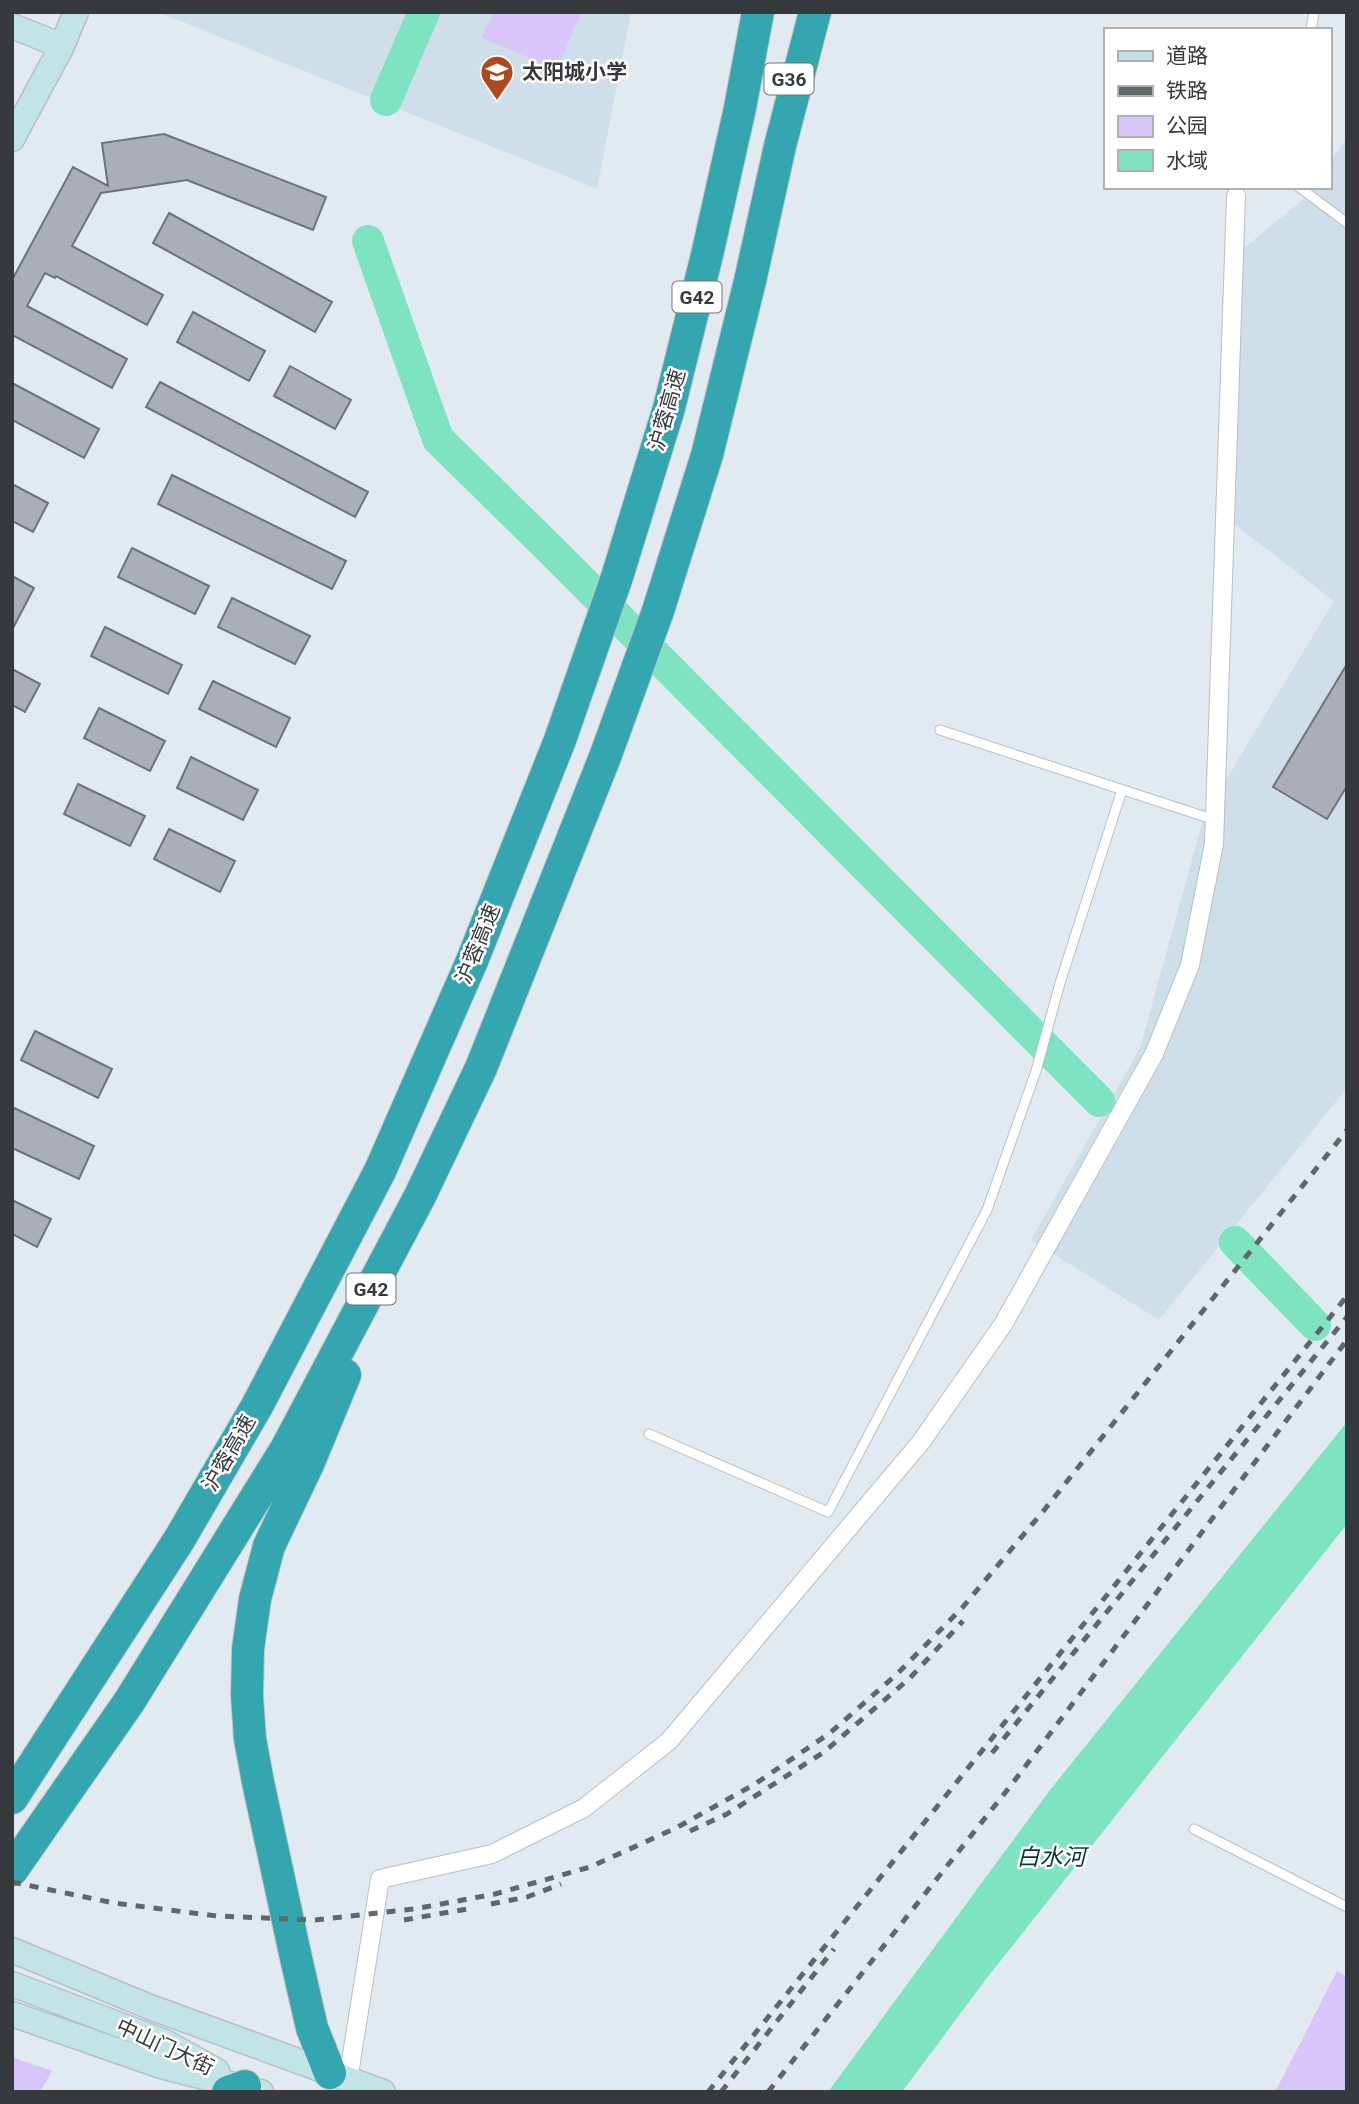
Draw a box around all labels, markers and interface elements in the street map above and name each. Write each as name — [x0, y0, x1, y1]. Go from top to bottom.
legend — [1104, 28, 1331, 189]
text: 道路 — [1166, 44, 1208, 68]
school or university icon: 太阳城小学 — [478, 53, 516, 102]
place label: 太阳城小学 — [522, 60, 627, 84]
road number: G36 — [764, 64, 814, 94]
text: 铁路 — [1166, 79, 1208, 103]
text: 公园 — [1166, 114, 1208, 138]
text: 水域 — [1166, 149, 1208, 173]
road number: G42 — [672, 282, 722, 312]
street label: 沪蓉高速 — [644, 366, 690, 454]
street label: 沪蓉高速 — [451, 901, 505, 987]
road number: G42 — [346, 1274, 396, 1304]
street label: 沪蓉高速 — [198, 1411, 260, 1495]
water label: 白水河 — [1017, 1844, 1090, 1871]
street label: 中山门大街 — [112, 2014, 218, 2080]

